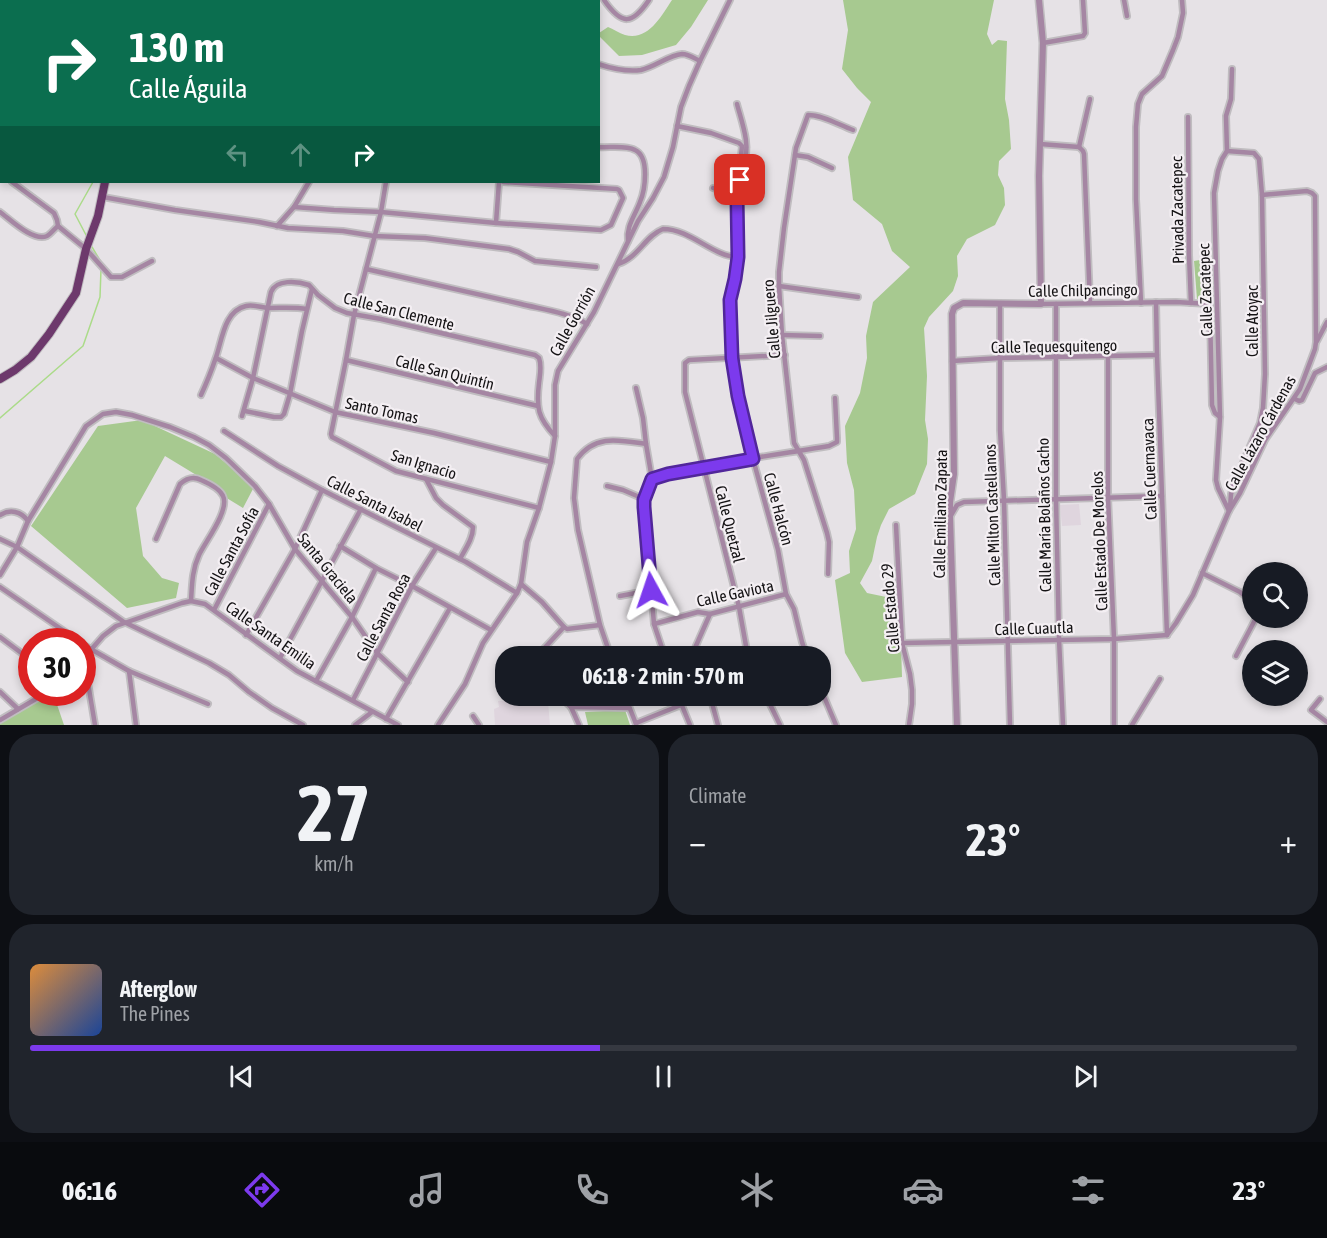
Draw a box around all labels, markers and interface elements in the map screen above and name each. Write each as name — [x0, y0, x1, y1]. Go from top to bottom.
text: 130 m — [129, 23, 224, 71]
icon: right — [30, 24, 108, 102]
text: Calle Águila — [129, 73, 248, 104]
icon: left — [221, 138, 254, 171]
icon: ahead — [284, 138, 317, 171]
icon: right — [347, 138, 380, 171]
pin — [714, 154, 765, 205]
street label: Privada Zacatepec — [1167, 156, 1188, 264]
icon: arrive — [723, 163, 756, 196]
street label: Calle Zacatepec — [1194, 243, 1217, 337]
street label: Calle Jilguero — [759, 279, 784, 359]
street label: Calle Chilpancingo — [1028, 280, 1138, 301]
street label: Calle Gorrión — [546, 283, 598, 359]
street label: Calle Atoyac — [1243, 285, 1262, 357]
street label: Calle San Clemente — [342, 289, 456, 333]
street label: Calle Tequesquitengo — [991, 336, 1117, 357]
street label: Calle San Quintín — [394, 351, 496, 393]
street label: Calle Lázaro Cárdenas — [1221, 372, 1299, 494]
street label: Santo Tomas — [344, 393, 421, 427]
street label: Calle Cuernavaca — [1138, 418, 1160, 520]
street label: Calle María Bolaños Cacho — [1034, 438, 1054, 592]
street label: Calle Milton Castellanos — [981, 443, 1003, 586]
street label: San Ignacio — [389, 446, 459, 483]
street label: Calle Emiliano Zapata — [930, 449, 951, 579]
street label: Calle Estado De Morelos — [1088, 470, 1110, 611]
street label: Calle Santa Isabel — [324, 471, 426, 535]
street label: Calle Halcón — [761, 471, 797, 547]
street label: Calle Quetzal — [712, 484, 748, 565]
street label: Calle Santa Sofía — [200, 503, 262, 599]
street label: Santa Graciela — [294, 529, 362, 607]
position arrow — [619, 558, 683, 622]
map controls — [1242, 562, 1308, 706]
button: search — [1242, 562, 1308, 628]
street label: Calle Estado 29 — [877, 563, 903, 653]
street label: Calle Santa Rosa — [352, 570, 414, 664]
street label: Calle Gaviota — [695, 576, 775, 610]
street label: Calle Santa Emilia — [222, 597, 320, 673]
street label: Calle Cuautla — [994, 618, 1074, 638]
speed limit sign: 30 — [18, 628, 96, 706]
button: layers — [1242, 640, 1308, 706]
text: 06:18 · 2 min · 570 m — [582, 663, 744, 689]
text: 27 — [297, 768, 371, 858]
text: Climate — [689, 784, 746, 807]
text: 23° — [966, 814, 1020, 866]
text: − — [689, 822, 706, 860]
text: + — [1280, 822, 1297, 860]
text: km/h — [314, 852, 354, 875]
text: Afterglow — [120, 976, 197, 1002]
text: The Pines — [120, 1002, 190, 1025]
icon: previous — [225, 1060, 258, 1093]
icon: pause — [647, 1060, 680, 1093]
icon: next — [1069, 1060, 1102, 1093]
icon: directions — [241, 1169, 283, 1211]
icon: music — [406, 1169, 448, 1211]
icon: phone — [571, 1169, 613, 1211]
icon: climate — [736, 1169, 778, 1211]
icon: car — [902, 1169, 944, 1211]
icon: filters — [1067, 1169, 1109, 1211]
text: 06:16 — [62, 1175, 117, 1206]
text: 23° — [1232, 1175, 1265, 1206]

